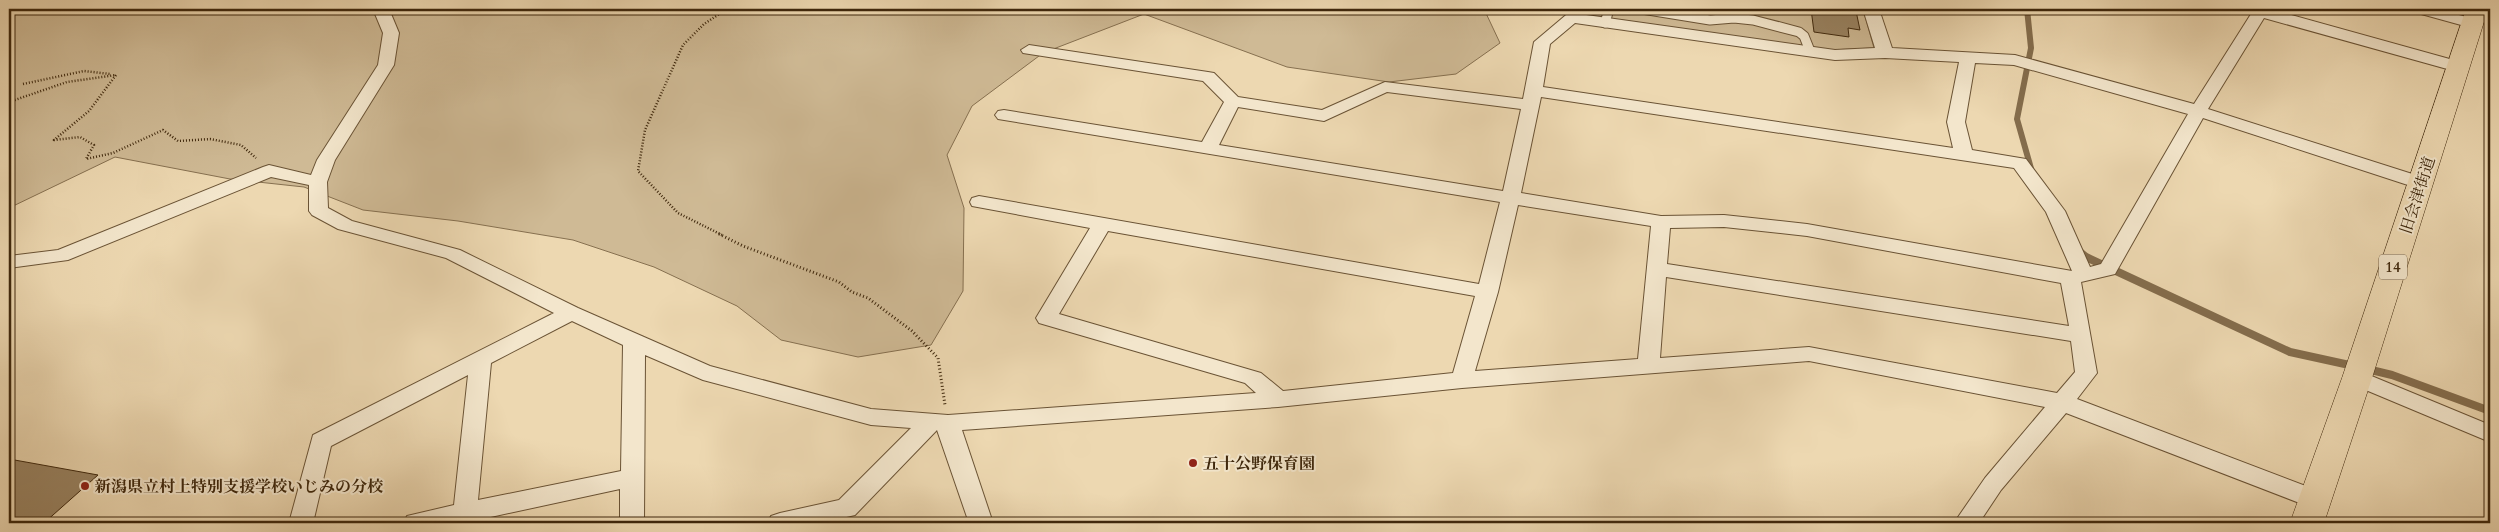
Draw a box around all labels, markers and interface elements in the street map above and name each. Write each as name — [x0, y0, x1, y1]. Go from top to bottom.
street label: 旧会津街道 — [2395, 154, 2441, 237]
road number: 14 — [2379, 254, 2407, 280]
place label: 五十公野保育園 — [1203, 453, 1315, 475]
marker: 五十公野保育園 — [1187, 457, 1199, 469]
place label: 新潟県立村上特別支援学校いじみの分校 — [94, 476, 384, 498]
marker: 新潟県立村上特別支援学校いじみの分校 — [79, 480, 91, 492]

